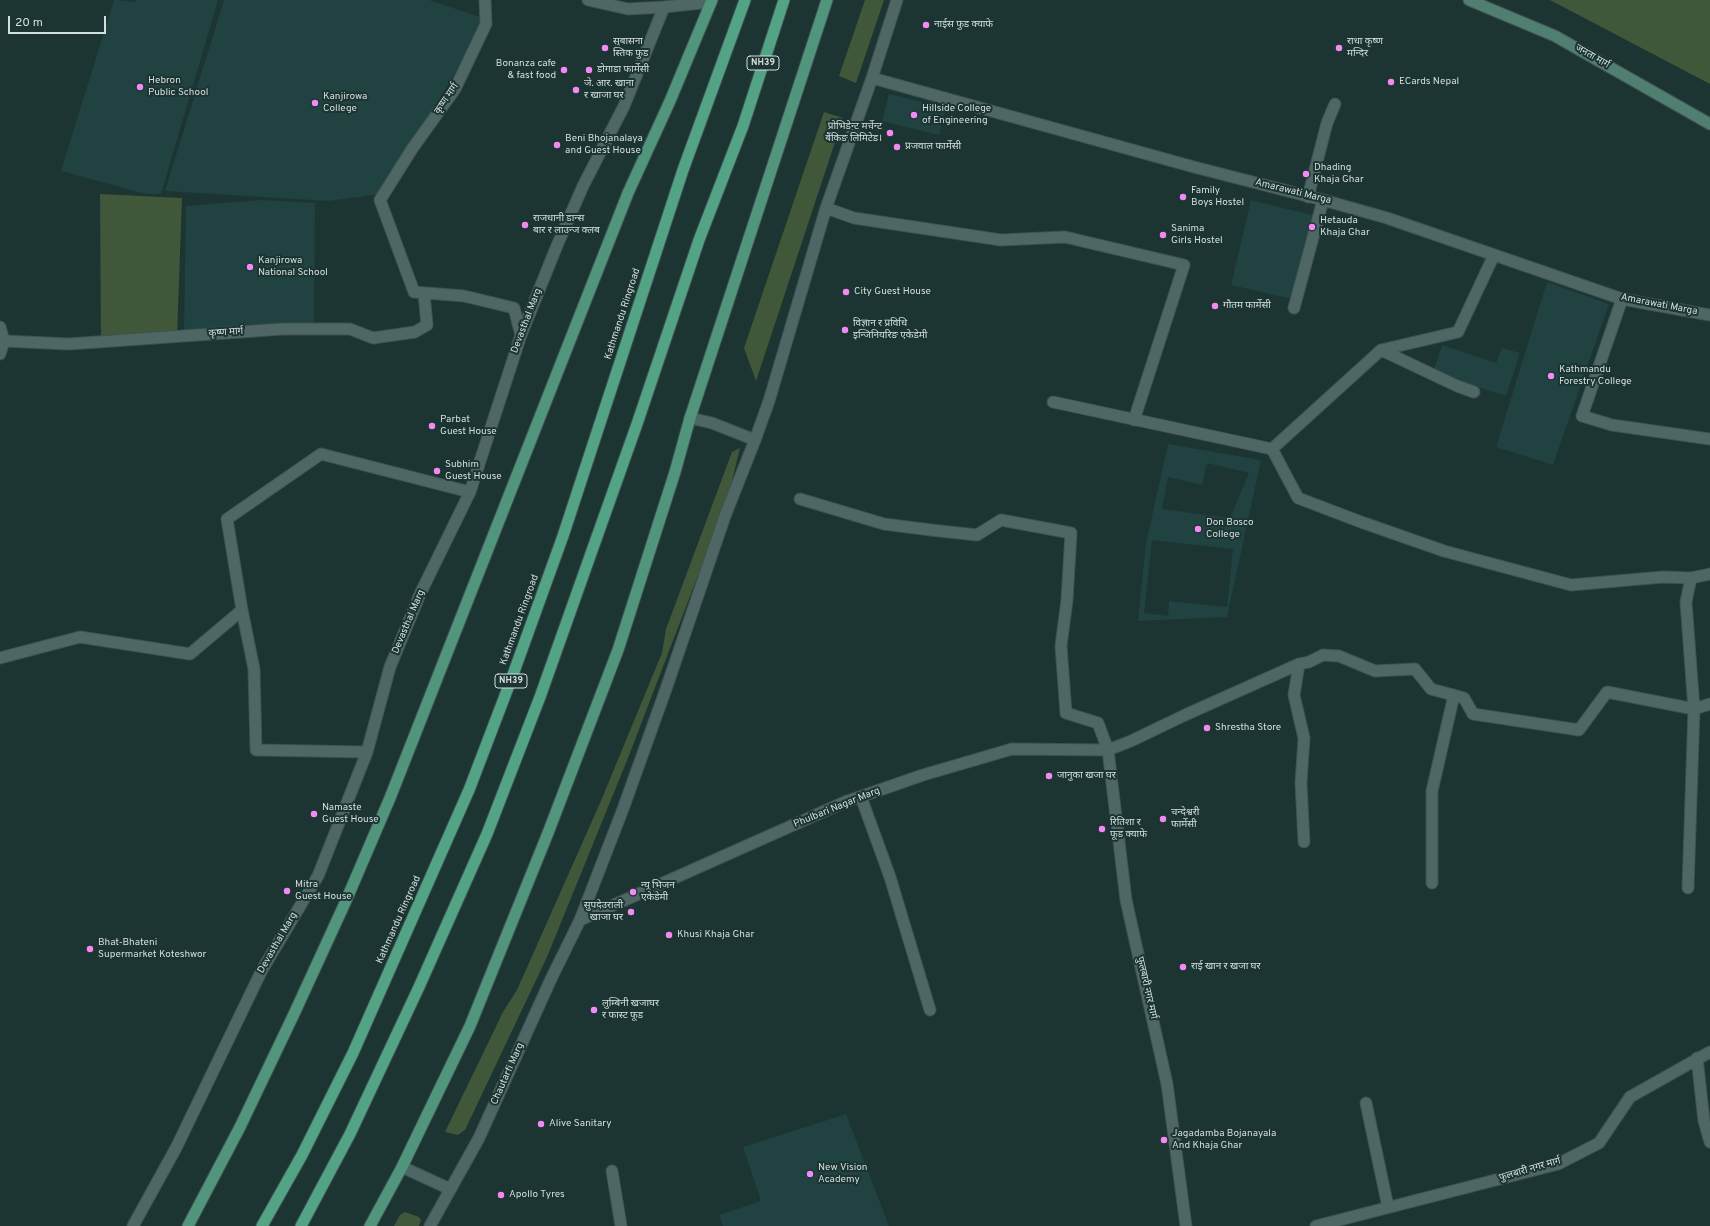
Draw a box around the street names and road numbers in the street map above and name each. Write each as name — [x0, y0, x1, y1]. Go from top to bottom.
street label: जनता मार्ग — [1573, 42, 1611, 72]
road number: NH39 — [747, 56, 779, 70]
street label: कृष्ण मार्ग — [432, 81, 462, 117]
street label: Amarawati Marga — [1254, 177, 1332, 207]
street label: Kathmandu Ringroad — [603, 267, 643, 361]
street label: Devasthal Marg — [509, 287, 545, 355]
street label: Amarawati Marga — [1620, 292, 1698, 318]
street label: कृष्ण मार्ग — [208, 326, 244, 340]
street label: Kathmandu Ringroad — [498, 573, 542, 667]
street label: Devasthal Marg — [390, 588, 428, 656]
road number: NH39 — [495, 674, 527, 688]
street label: Phulbari Nagar Marg — [792, 785, 882, 831]
street label: Kathmandu Ringroad — [374, 874, 424, 966]
street label: Devasthal Marg — [256, 910, 300, 976]
street label: फुलबारी नगर मार्ग — [1133, 956, 1159, 1020]
street label: Chautarfi Marg — [489, 1041, 527, 1107]
street label: फुलबारी नगर मार्ग — [1498, 1155, 1562, 1185]

